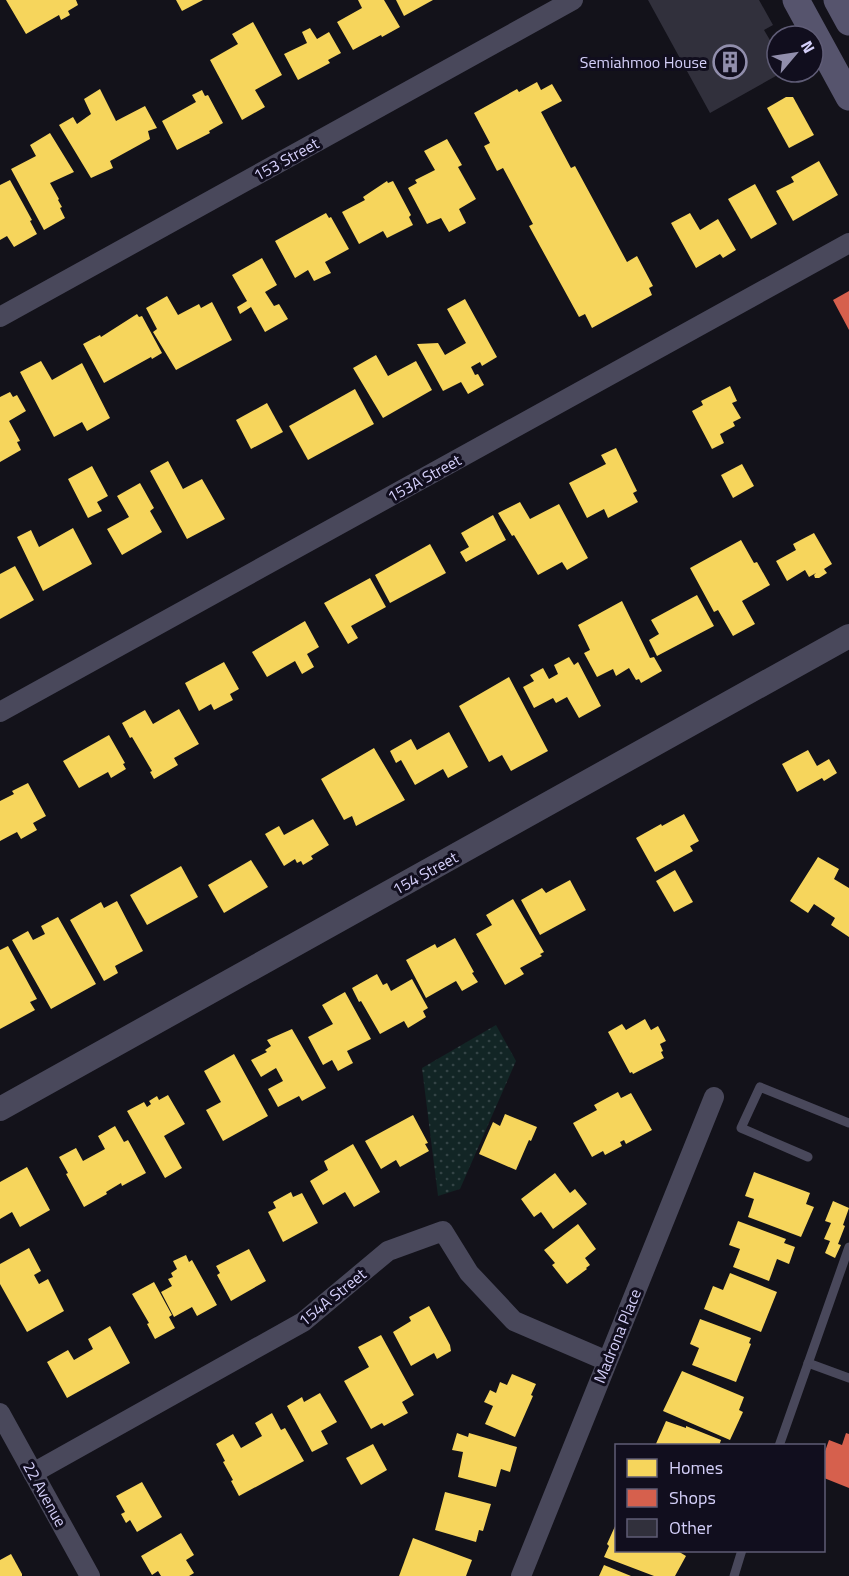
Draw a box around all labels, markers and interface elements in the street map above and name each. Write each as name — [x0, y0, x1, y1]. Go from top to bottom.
north arrow — [765, 24, 825, 84]
text: N — [795, 36, 821, 57]
building icon: Semiahmoo House — [712, 44, 748, 80]
place label: Semiahmoo House — [580, 50, 707, 74]
street label: 153 Street — [249, 131, 323, 187]
street label: 153A Street — [383, 448, 466, 508]
street label: 154 Street — [388, 845, 462, 901]
street label: 154A Street — [293, 1262, 371, 1332]
street label: Madrona Place — [587, 1285, 647, 1387]
legend — [615, 1444, 825, 1552]
text: Homes — [669, 1454, 723, 1481]
street label: 22 Avenue — [17, 1457, 73, 1531]
text: Shops — [669, 1484, 716, 1511]
text: Other — [669, 1514, 712, 1541]

